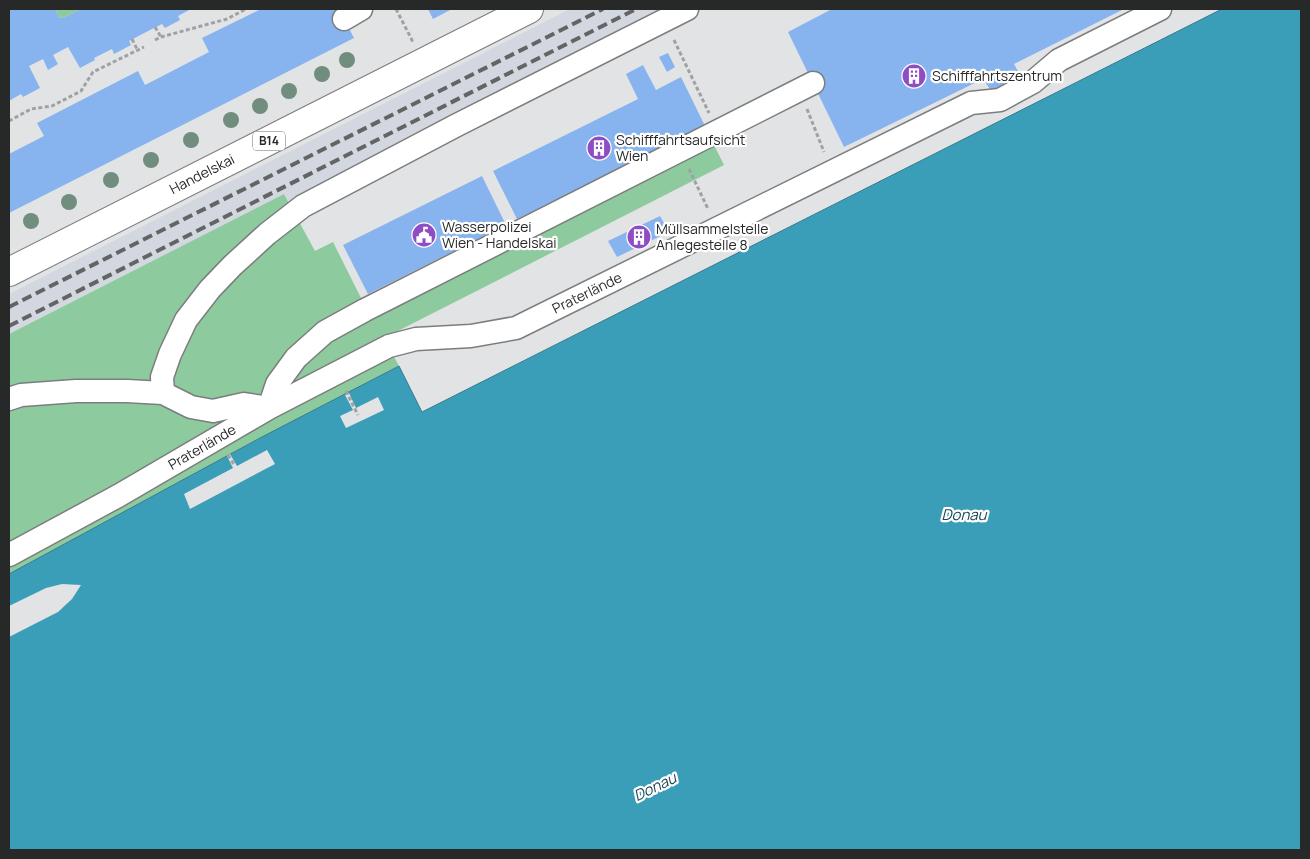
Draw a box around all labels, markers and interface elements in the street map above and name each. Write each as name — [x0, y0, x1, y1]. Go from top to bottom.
building icon: Schifffahrtszentrum — [901, 63, 927, 89]
place label: Schifffahrtszentrum — [932, 66, 1062, 85]
place label: Schifffahrtsaufsicht Wien — [616, 130, 746, 165]
road number: B14 — [253, 132, 285, 150]
building icon: Schifffahrtsaufsicht Wien — [586, 135, 612, 161]
street label: Handelskai — [166, 149, 238, 198]
place label: Wasserpolizei Wien - Handelskai — [442, 217, 557, 252]
place label: Müllsammelstelle Anlegestelle 8 — [656, 219, 768, 254]
public building icon: Wasserpolizei Wien - Handelskai — [411, 222, 437, 248]
building icon: Müllsammelstelle Anlegestelle 8 — [626, 224, 652, 250]
street label: Praterlände — [549, 267, 625, 318]
street label: Praterlände — [164, 419, 239, 474]
water label: Donau — [941, 504, 988, 525]
water label: Donau — [630, 767, 681, 806]

